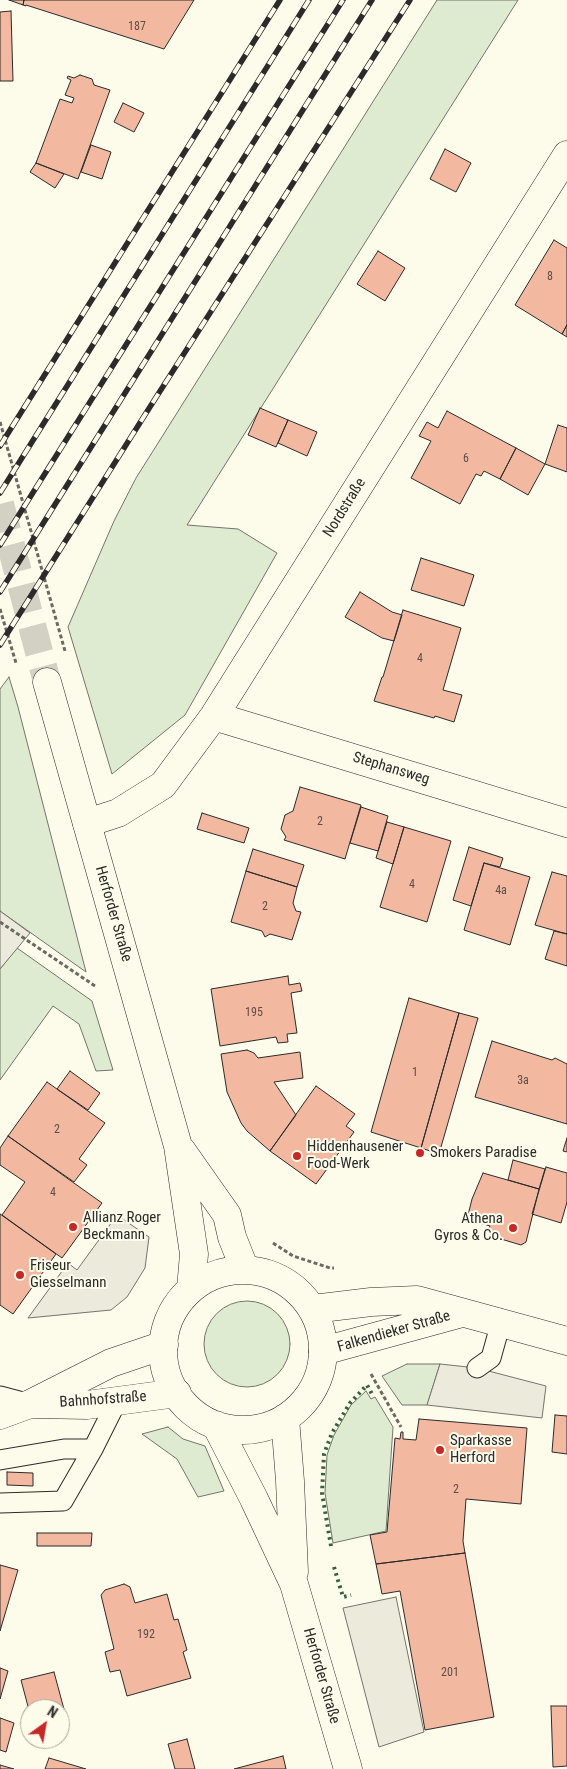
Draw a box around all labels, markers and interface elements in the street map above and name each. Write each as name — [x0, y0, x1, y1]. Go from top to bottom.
house number: 187 — [128, 20, 146, 34]
house number: 8 — [547, 270, 553, 284]
house number: 6 — [463, 452, 469, 466]
street label: Nordstraße — [320, 475, 370, 541]
house number: 4 — [417, 652, 423, 666]
street label: Stephansweg — [350, 749, 432, 789]
house number: 2 — [317, 815, 323, 829]
street label: Herforder Straße — [91, 864, 135, 964]
house number: 4 — [409, 878, 415, 892]
house number: 4a — [495, 884, 507, 898]
house number: 2 — [262, 900, 268, 914]
house number: 195 — [245, 1006, 263, 1020]
house number: 1 — [412, 1066, 418, 1080]
house number: 3a — [517, 1074, 529, 1088]
house number: 2 — [54, 1123, 60, 1137]
place label: Hiddenhausener Food-Werk — [307, 1138, 403, 1173]
place label: Smokers Paradise — [430, 1144, 537, 1162]
marker: Smokers Paradise — [414, 1147, 426, 1159]
marker: Hiddenhausener Food-Werk — [291, 1150, 303, 1162]
house number: 4 — [50, 1186, 56, 1200]
place label: Allianz Roger Beckmann — [83, 1209, 161, 1244]
place label: Athena Gyros & Co. — [434, 1210, 503, 1245]
marker: Allianz Roger Beckmann — [67, 1221, 79, 1233]
marker: Athena Gyros & Co. — [507, 1222, 519, 1234]
place label: Friseur Giesselmann — [30, 1257, 107, 1292]
marker: Friseur Giesselmann — [14, 1269, 26, 1281]
street label: Falkendieker Straße — [335, 1307, 453, 1357]
street label: Bahnhofstraße — [59, 1388, 147, 1412]
place label: Sparkasse Herford — [450, 1432, 512, 1467]
marker: Sparkasse Herford — [434, 1444, 446, 1456]
house number: 2 — [453, 1483, 459, 1497]
street label: Herforder Straße — [299, 1626, 343, 1726]
house number: 192 — [137, 1628, 155, 1642]
house number: 201 — [441, 1666, 459, 1680]
north arrow — [20, 1699, 70, 1749]
text: N — [45, 1703, 60, 1721]

